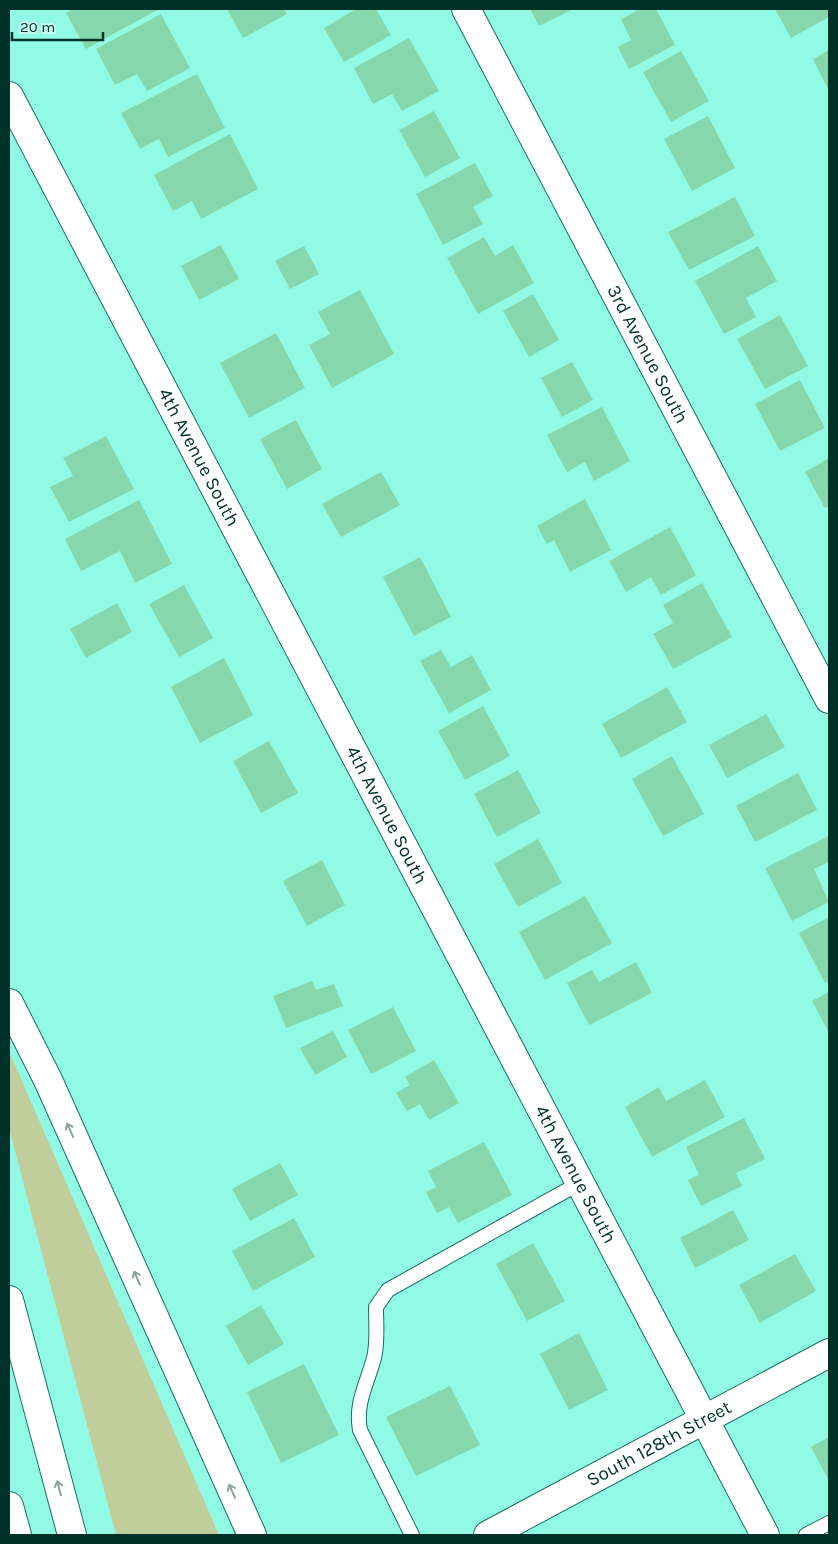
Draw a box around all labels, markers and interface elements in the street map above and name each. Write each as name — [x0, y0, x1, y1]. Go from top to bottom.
scale bar — [12, 10, 104, 42]
text: 20 m — [20, 18, 55, 36]
street label: 3rd Avenue South — [602, 281, 693, 427]
street label: 4th Avenue South — [153, 384, 244, 530]
street label: 4th Avenue South — [341, 742, 432, 888]
street label: 4th Avenue South — [530, 1101, 621, 1247]
one-way arrow — [65, 1123, 75, 1138]
one-way arrow — [132, 1271, 141, 1286]
street label: South 128th Street — [583, 1396, 735, 1491]
one-way arrow — [54, 1481, 63, 1497]
one-way arrow — [227, 1484, 237, 1499]

